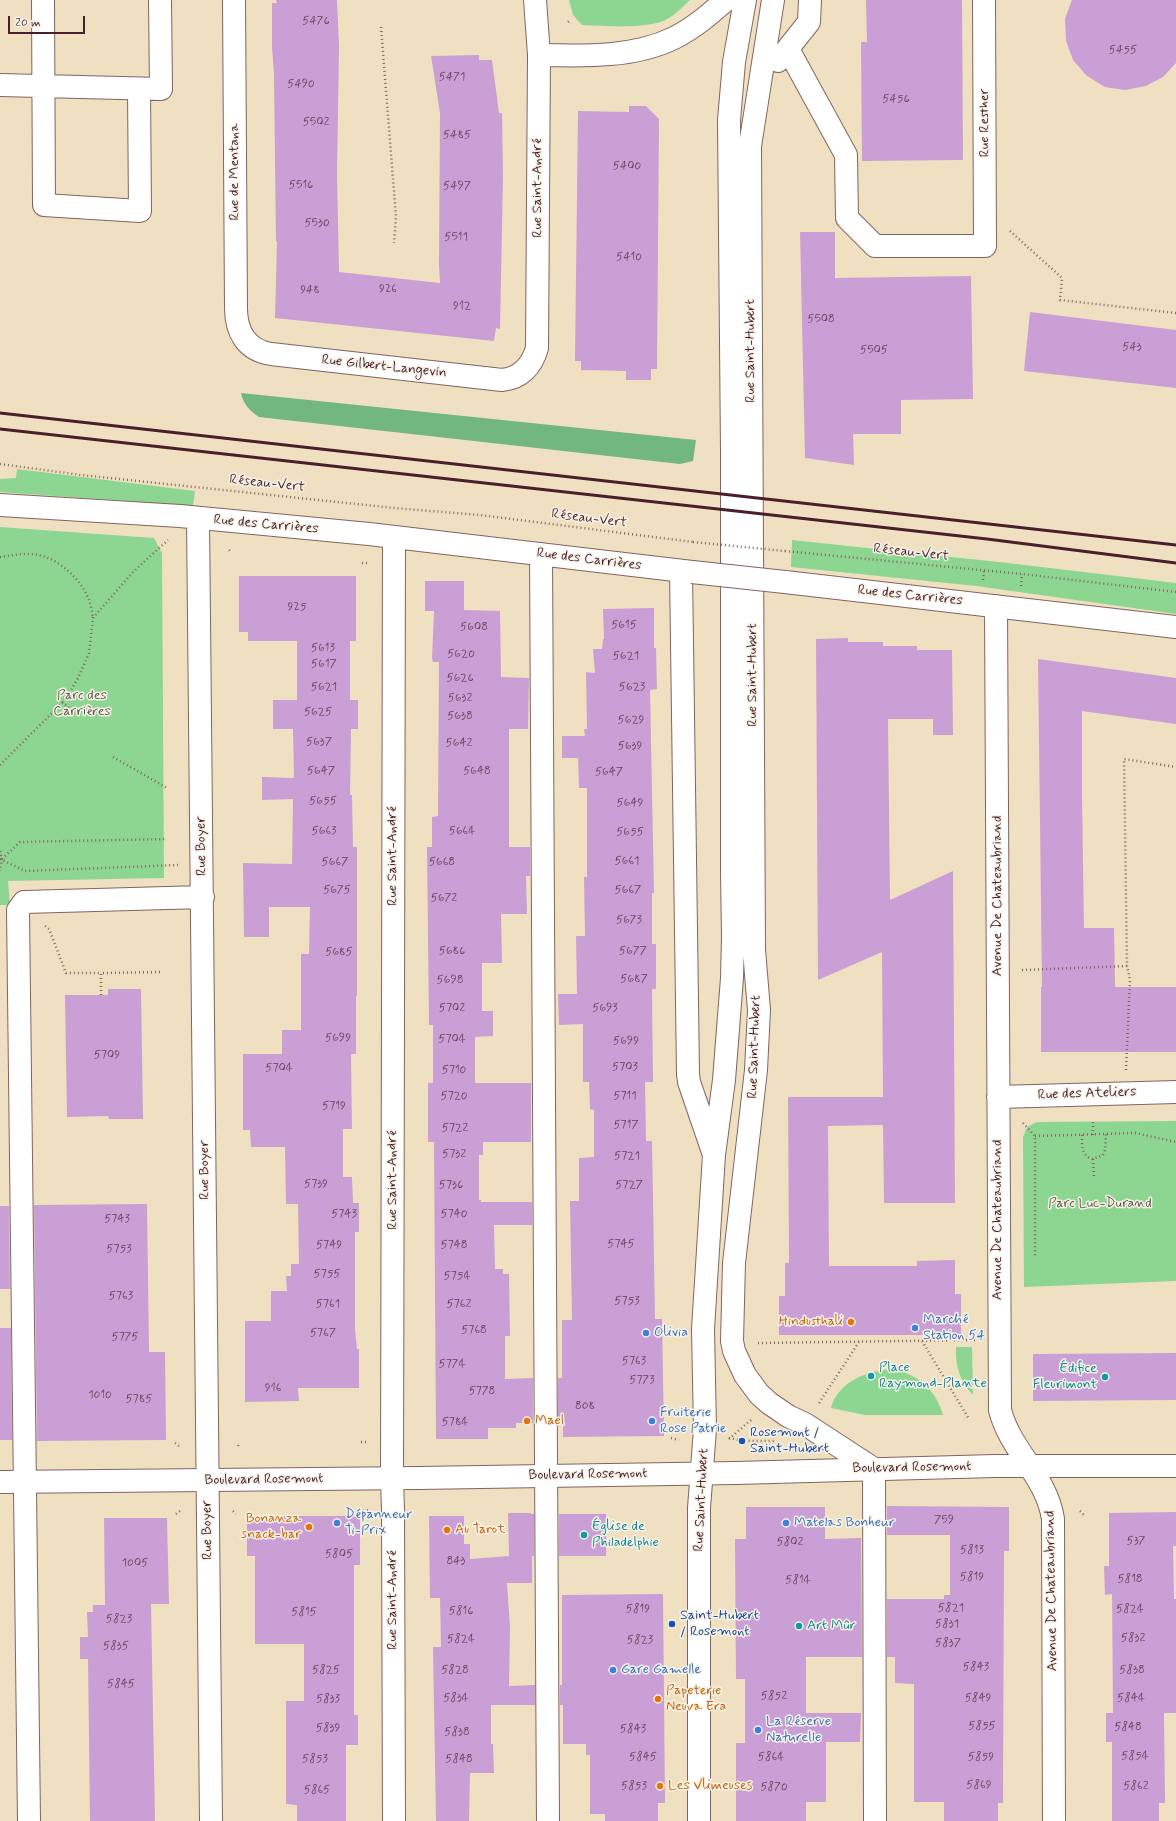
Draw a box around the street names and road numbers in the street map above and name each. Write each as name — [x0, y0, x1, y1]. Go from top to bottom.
street label: Rue Resther — [977, 89, 993, 157]
street label: Rue de Mentana — [227, 123, 243, 221]
street label: Rue Saint-André — [530, 138, 546, 238]
street label: Rue Saint-Hubert — [743, 299, 759, 403]
street label: Rue Gilbert-Langevin — [321, 352, 447, 382]
street label: Réseau-Vert — [228, 472, 306, 496]
street label: Réseau-Vert — [550, 506, 628, 532]
street label: Rue des Carrières — [213, 512, 319, 538]
street label: Réseau-Vert — [872, 541, 950, 565]
street label: Rue des Carrières — [536, 545, 642, 575]
street label: Rue des Carrières — [857, 582, 963, 610]
street label: Rue Saint-Hubert — [745, 623, 761, 727]
street label: Rue Saint-André — [385, 806, 401, 906]
street label: Rue Boyer — [193, 816, 211, 876]
street label: Avenue De Chateaubriand — [990, 816, 1006, 976]
street label: Rue Saint-Hubert — [745, 995, 765, 1099]
street label: Rue des Ateliers — [1037, 1084, 1137, 1104]
street label: Rue Saint-André — [385, 1130, 401, 1230]
street label: Rue Boyer — [197, 1140, 213, 1200]
street label: Avenue De Chateaubriand — [990, 1140, 1006, 1300]
street label: Rue Saint-Hubert — [691, 1448, 713, 1552]
street label: Boulevard Rosemont — [852, 1459, 972, 1477]
street label: Boulevard Rosemont — [528, 1466, 648, 1484]
street label: Boulevard Rosemont — [204, 1471, 324, 1489]
street label: Rue Boyer — [199, 1500, 217, 1560]
street label: Avenue De Chateaubriand — [1042, 1511, 1062, 1671]
street label: Rue Saint-André — [385, 1550, 401, 1650]

